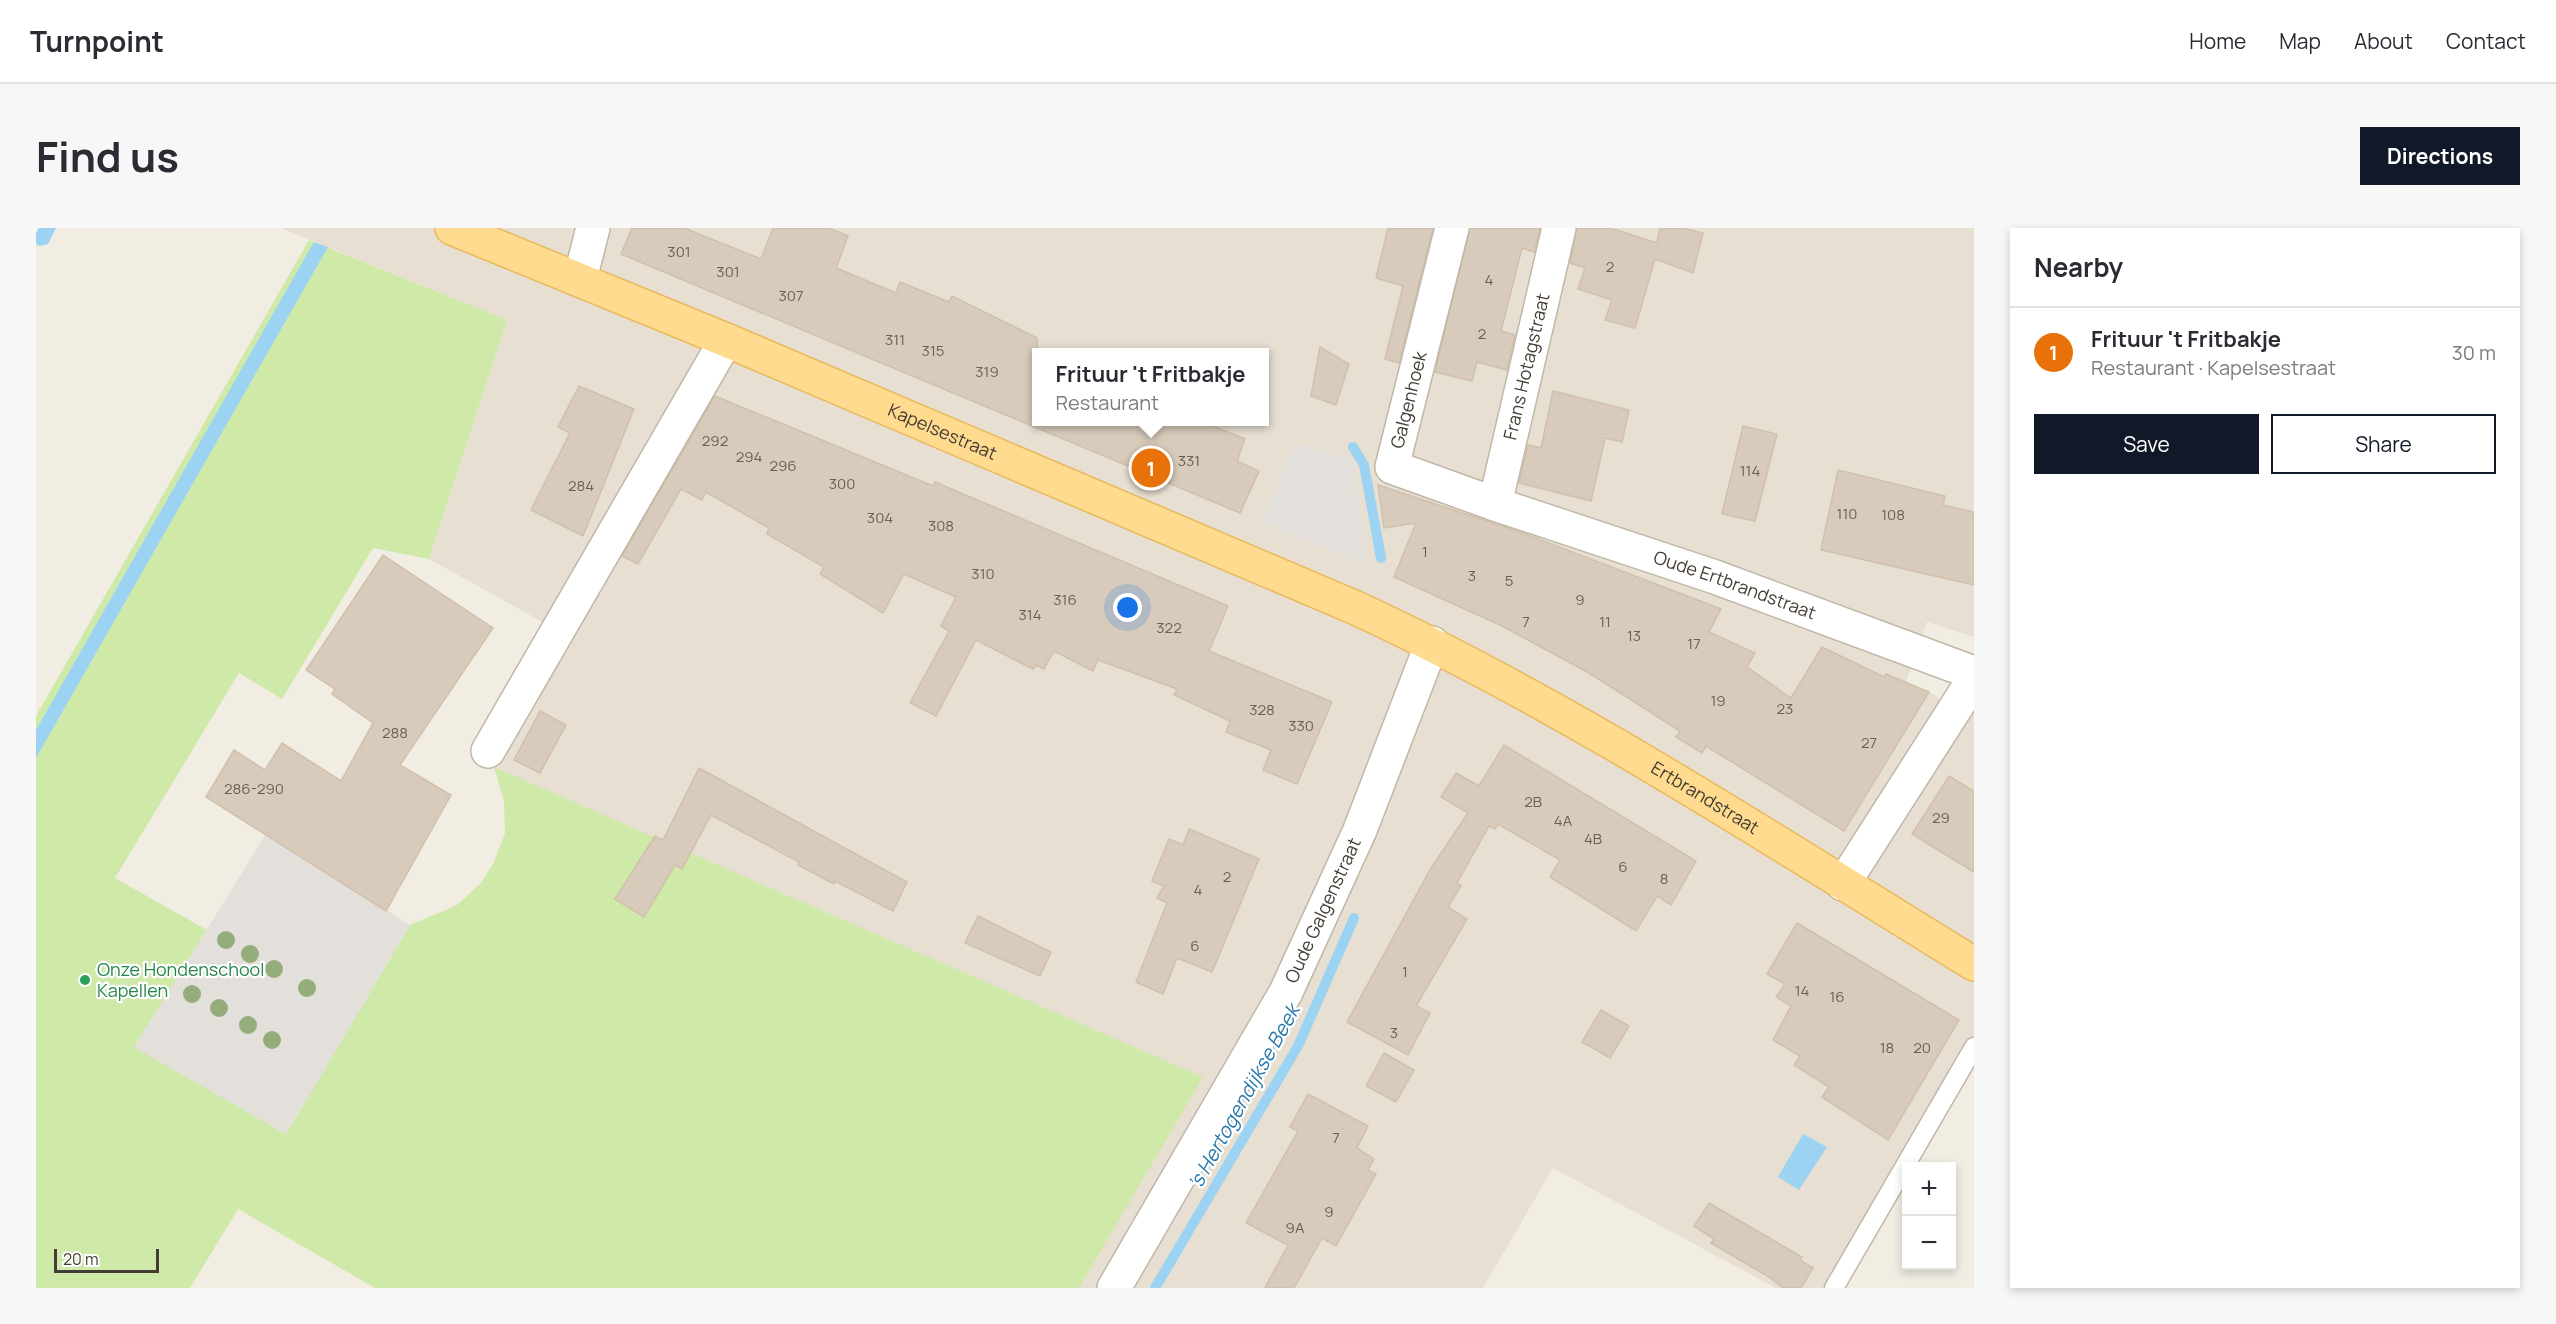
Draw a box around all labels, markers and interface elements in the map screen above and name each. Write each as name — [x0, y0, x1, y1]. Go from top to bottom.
text: Turnpoint — [30, 22, 164, 60]
text: Home — [2189, 27, 2246, 55]
text: Map — [2279, 27, 2321, 55]
text: About — [2354, 27, 2413, 55]
text: Contact — [2446, 27, 2526, 55]
text: Find us — [36, 127, 179, 185]
button: Directions — [2360, 127, 2520, 185]
house number: 301 — [667, 241, 691, 262]
text: Nearby — [2034, 249, 2123, 285]
house number: 2 — [1606, 256, 1614, 277]
house number: 301 — [716, 261, 740, 282]
house number: 4 — [1485, 269, 1494, 290]
house number: 307 — [779, 285, 803, 306]
street label: Frans Hotagstraat — [1497, 291, 1554, 442]
house number: 2 — [1478, 323, 1486, 344]
text: Frituur 't Fritbakje — [2091, 324, 2281, 354]
house number: 311 — [885, 329, 905, 350]
text: 1 — [2049, 339, 2058, 366]
text: 30 m — [2452, 339, 2496, 366]
house number: 315 — [922, 340, 944, 361]
popup — [1032, 348, 1269, 426]
street label: Galgenhoek — [1384, 348, 1432, 451]
text: Restaurant · Kapelsestraat — [2091, 354, 2336, 381]
text: Frituur 't Fritbakje — [1056, 359, 1246, 389]
house number: 319 — [975, 361, 999, 382]
text: Restaurant — [1056, 389, 1159, 416]
street label: Kapelsestraat — [885, 397, 1001, 465]
button: Save — [2034, 414, 2259, 474]
button: Share — [2271, 414, 2496, 474]
house number: 292 — [702, 430, 728, 451]
house number: 294 — [736, 446, 763, 467]
pin: 1 — [1132, 446, 1170, 490]
house number: 331 — [1178, 450, 1200, 471]
house number: 296 — [769, 455, 797, 476]
house number: 114 — [1740, 460, 1760, 481]
house number: 300 — [829, 473, 855, 494]
house number: 284 — [568, 475, 594, 496]
house number: 110 — [1837, 503, 1857, 524]
house number: 108 — [1881, 504, 1905, 525]
house number: 304 — [867, 507, 893, 528]
house number: 308 — [928, 515, 954, 536]
house number: 1 — [1422, 541, 1428, 562]
street label: Oude Ertbrandstraat — [1651, 545, 1820, 624]
house number: 310 — [971, 563, 995, 584]
house number: 3 — [1468, 565, 1476, 586]
house number: 5 — [1505, 570, 1513, 591]
house number: 316 — [1053, 589, 1077, 610]
house number: 9 — [1575, 589, 1585, 610]
your location — [1113, 593, 1142, 622]
house number: 314 — [1019, 604, 1042, 625]
house number: 7 — [1522, 611, 1530, 632]
house number: 11 — [1599, 611, 1611, 632]
house number: 322 — [1156, 617, 1182, 638]
house number: 13 — [1627, 625, 1641, 646]
house number: 17 — [1687, 633, 1701, 654]
house number: 19 — [1710, 690, 1726, 711]
house number: 23 — [1777, 698, 1793, 719]
house number: 328 — [1249, 699, 1275, 720]
house number: 330 — [1288, 715, 1314, 736]
house number: 288 — [382, 722, 408, 743]
house number: 27 — [1861, 732, 1877, 753]
street label: Ertbrandstraat — [1647, 755, 1764, 839]
house number: 286-290 — [224, 778, 284, 799]
house number: 2B — [1524, 791, 1542, 812]
house number: 29 — [1932, 807, 1950, 828]
house number: 4A — [1554, 810, 1573, 831]
house number: 4B — [1584, 828, 1602, 849]
street label: Oude Galgenstraat — [1279, 834, 1366, 986]
house number: 6 — [1618, 856, 1628, 877]
house number: 2 — [1223, 866, 1231, 887]
house number: 8 — [1660, 868, 1668, 889]
house number: 4 — [1194, 879, 1203, 900]
house number: 6 — [1190, 935, 1200, 956]
place label: Onze Hondenschool Kapellen — [97, 957, 264, 1002]
house number: 1 — [1402, 961, 1408, 982]
marker: Onze Hondenschool Kapellen — [78, 973, 92, 987]
house number: 14 — [1795, 980, 1809, 1001]
house number: 16 — [1829, 986, 1845, 1007]
water label: 's Hertogendijkse Beek — [1181, 997, 1307, 1194]
house number: 3 — [1390, 1022, 1398, 1043]
house number: 18 — [1880, 1037, 1894, 1058]
house number: 20 — [1913, 1037, 1931, 1058]
house number: 7 — [1332, 1127, 1340, 1148]
map controls — [1902, 1162, 1956, 1270]
button: + — [1902, 1162, 1956, 1216]
house number: 9 — [1324, 1201, 1334, 1222]
button: − — [1902, 1216, 1956, 1270]
house number: 9A — [1286, 1217, 1305, 1238]
scale bar — [54, 1246, 159, 1274]
text: 20 m — [63, 1248, 99, 1270]

